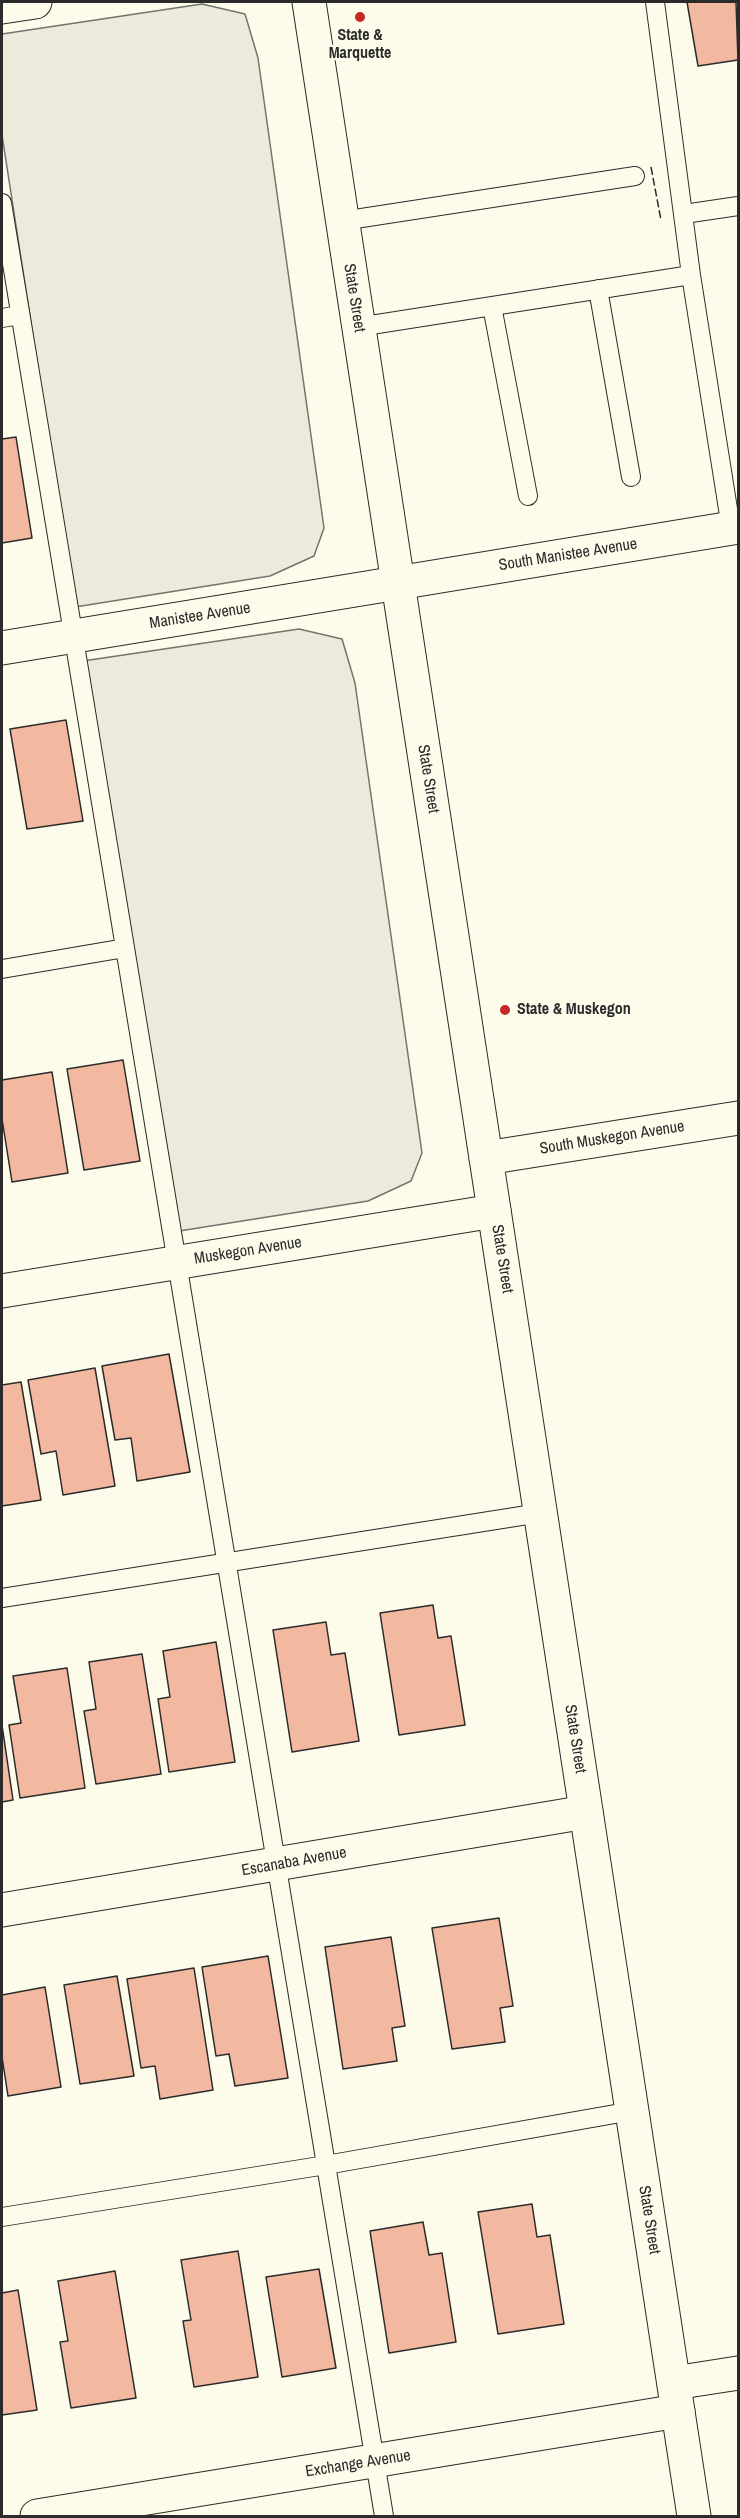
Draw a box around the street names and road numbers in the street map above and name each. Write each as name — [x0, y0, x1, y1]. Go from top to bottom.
street label: State Street — [339, 262, 369, 334]
street label: South Manistee Avenue — [497, 535, 639, 575]
street label: Manistee Avenue — [148, 599, 252, 633]
street label: State Street — [413, 743, 443, 815]
street label: South Muskegon Avenue — [538, 1117, 686, 1159]
street label: State Street — [487, 1223, 517, 1295]
street label: Muskegon Avenue — [193, 1233, 303, 1269]
street label: State Street — [560, 1703, 590, 1775]
street label: Escanaba Avenue — [240, 1843, 348, 1881]
street label: State Street — [634, 2184, 664, 2256]
street label: Exchange Avenue — [304, 2446, 412, 2482]

